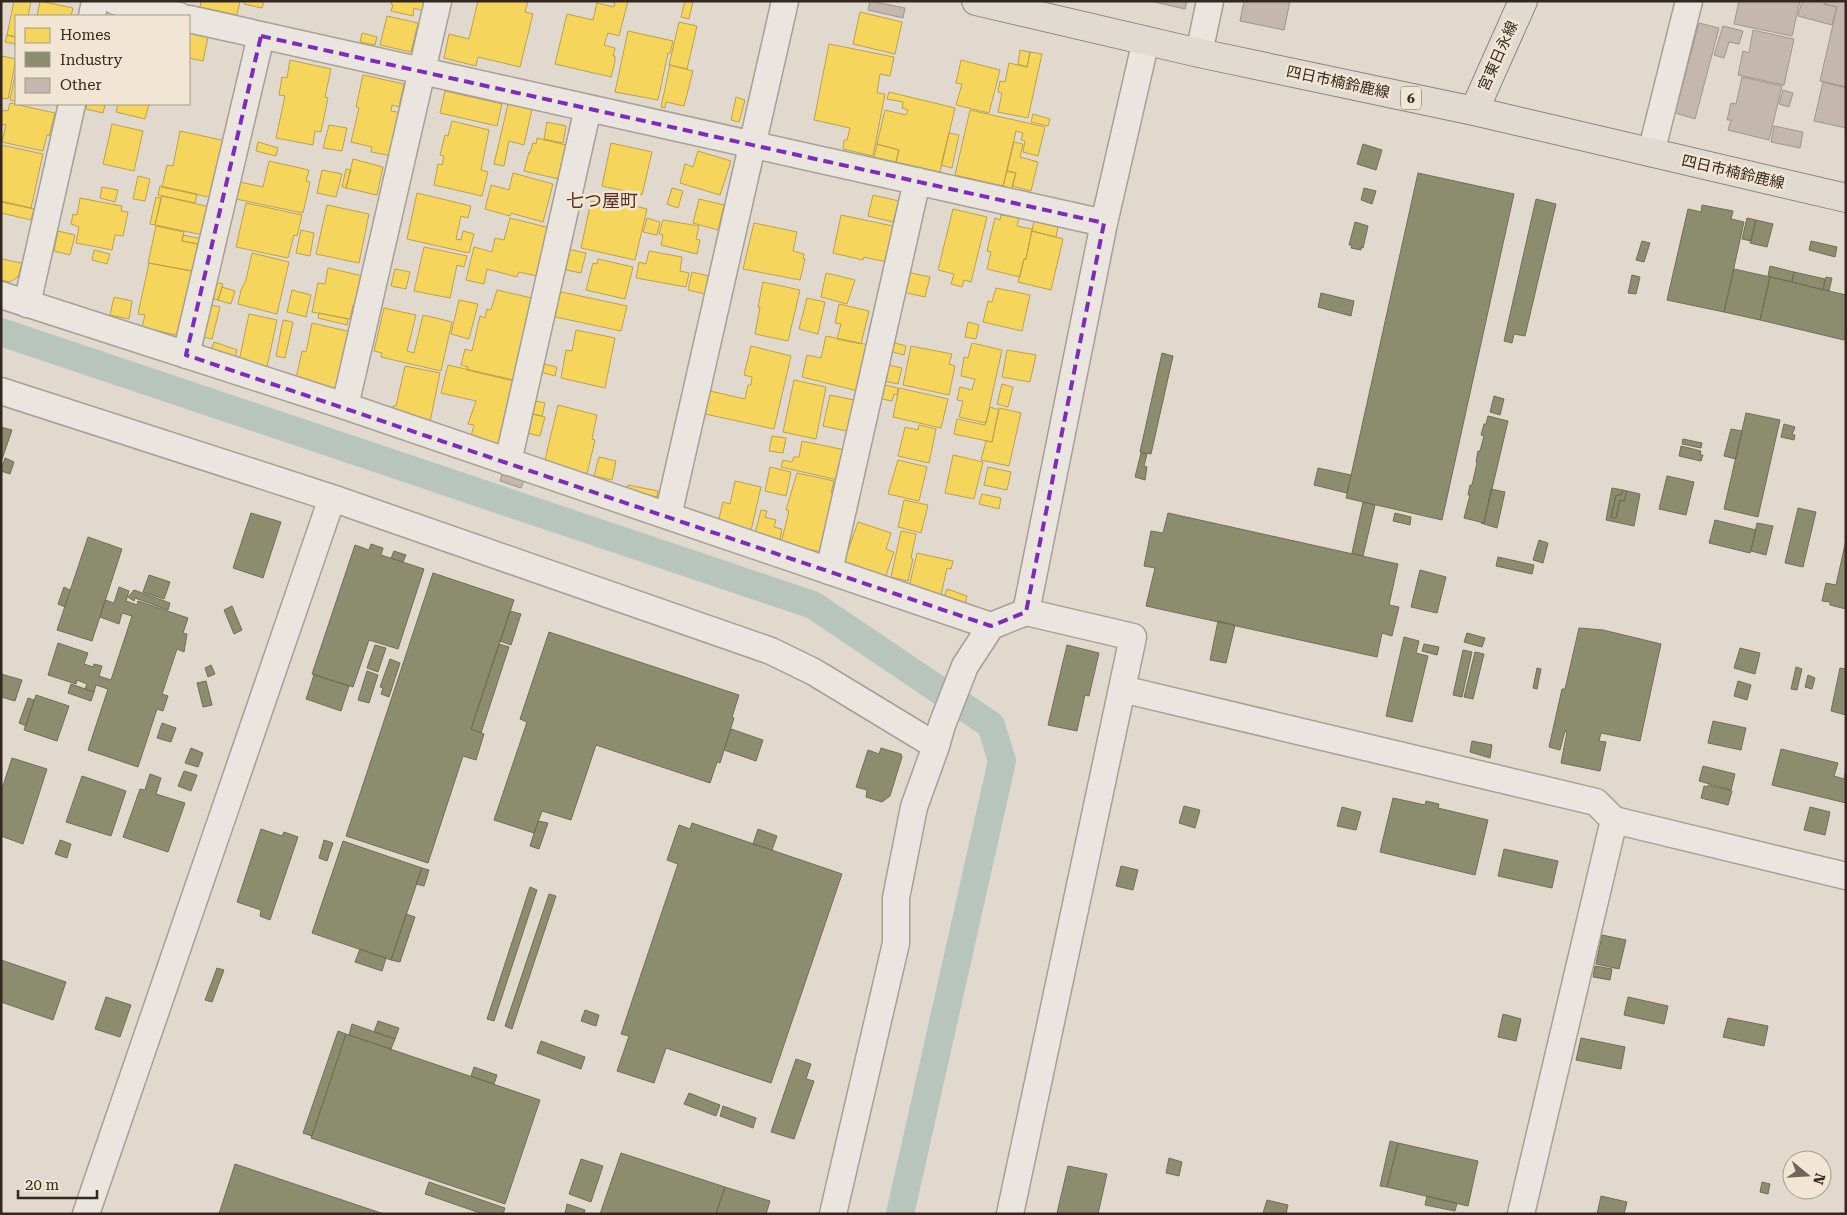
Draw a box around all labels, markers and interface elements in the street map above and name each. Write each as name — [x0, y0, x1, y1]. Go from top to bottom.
legend — [15, 15, 190, 105]
street label: 宮東日永線 — [1475, 18, 1521, 94]
text: Homes — [60, 26, 111, 44]
text: Industry — [60, 51, 122, 69]
street label: 四日市楠鈴鹿線 — [1285, 62, 1391, 102]
text: Other — [60, 76, 102, 94]
road number: 6 — [1401, 86, 1421, 110]
street label: 四日市楠鈴鹿線 — [1680, 151, 1786, 193]
district label: 七つ屋町 — [566, 190, 638, 211]
north arrow — [1782, 1150, 1832, 1200]
scale bar — [18, 1168, 96, 1200]
text: N — [1810, 1171, 1829, 1187]
text: 20 m — [25, 1176, 60, 1194]

